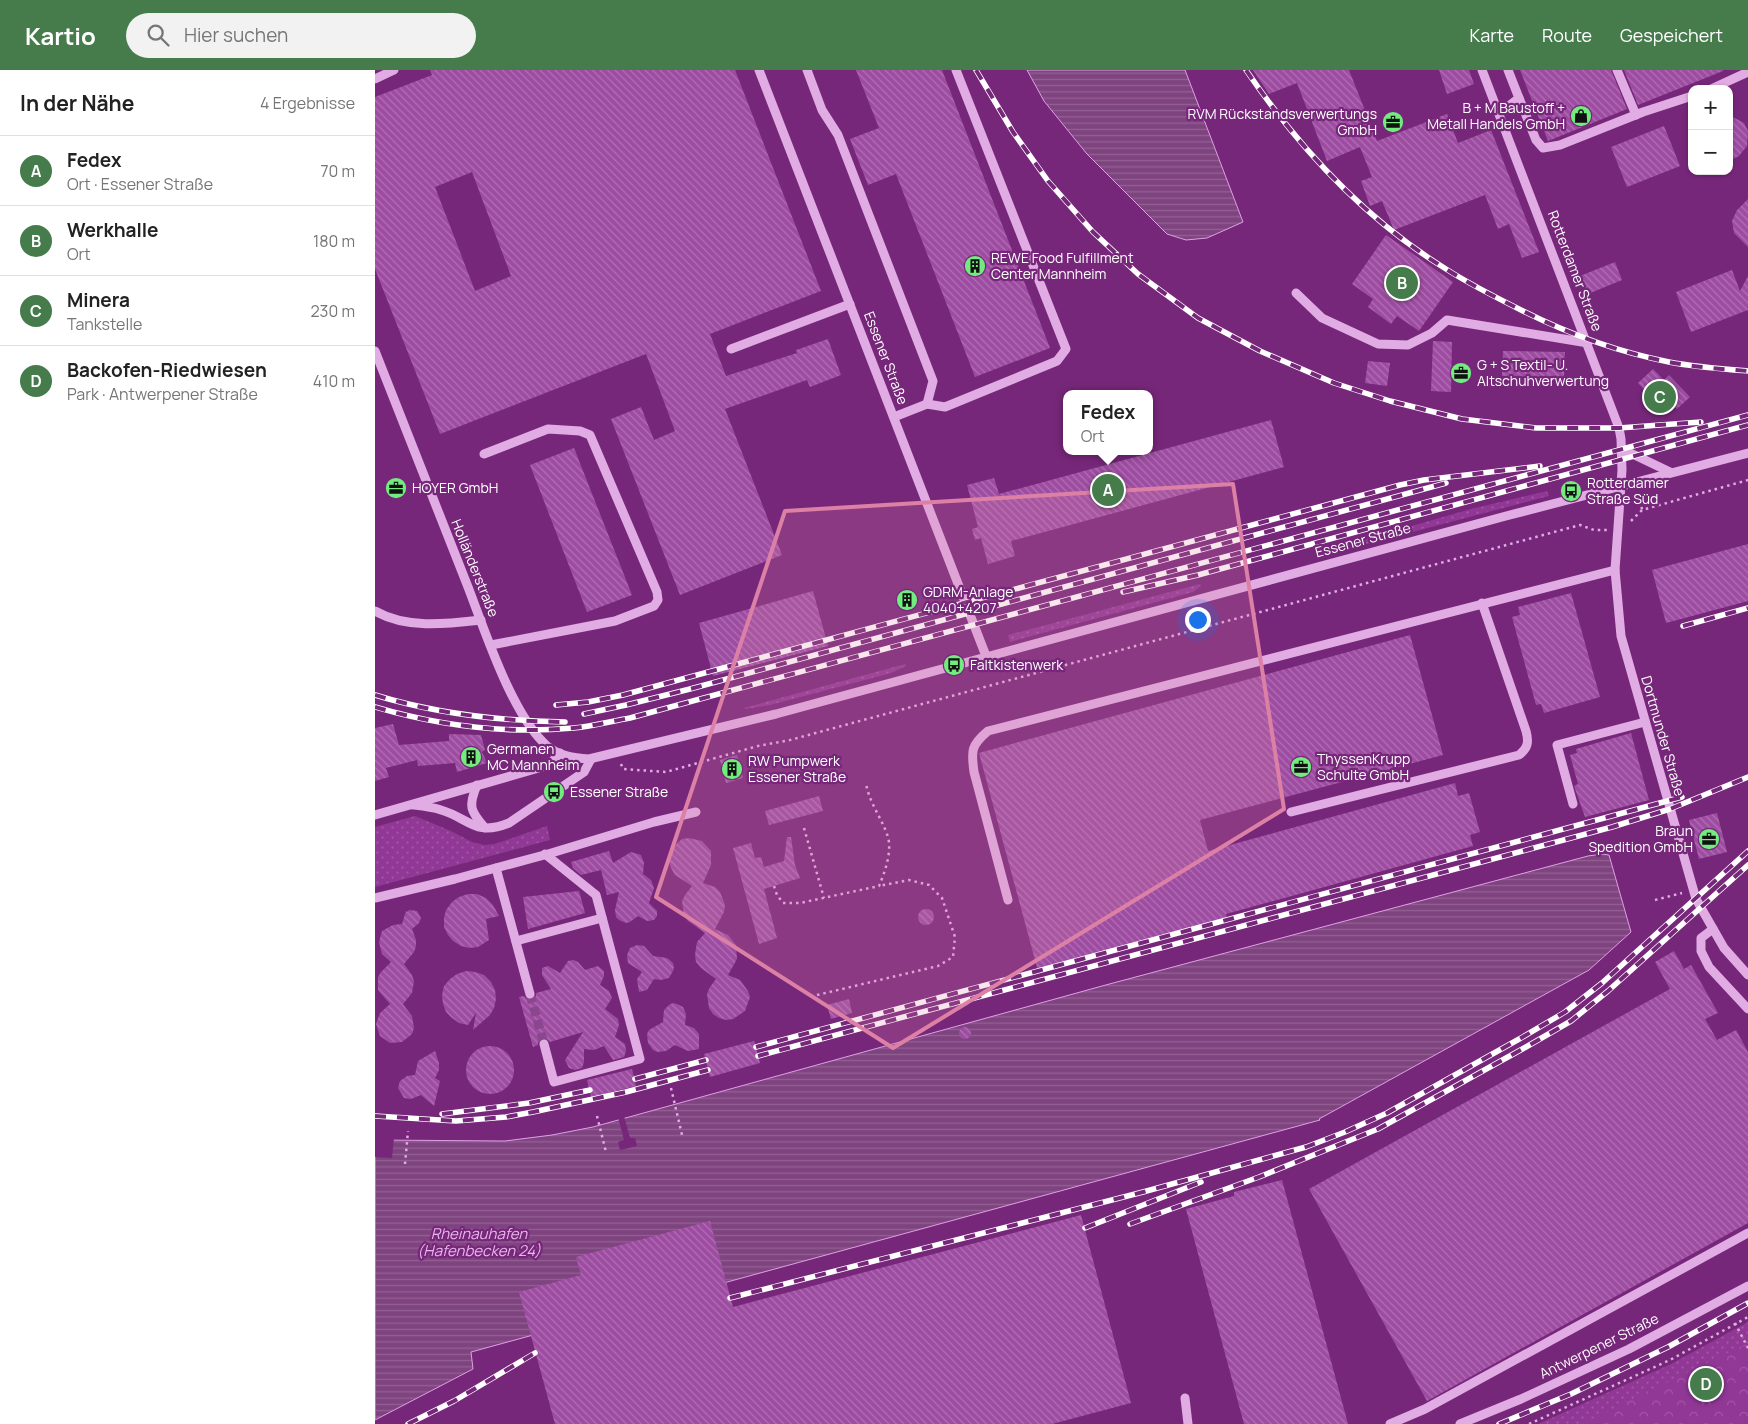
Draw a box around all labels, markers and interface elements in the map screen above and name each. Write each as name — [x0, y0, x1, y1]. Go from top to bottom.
search box — [126, 13, 476, 58]
text: Kartio — [25, 19, 96, 52]
icon: search — [144, 21, 172, 49]
text: Hier suchen — [184, 22, 288, 48]
text: Karte — [1469, 23, 1514, 47]
text: Route — [1542, 23, 1592, 47]
text: Gespeichert — [1620, 23, 1723, 47]
map controls — [1688, 85, 1733, 175]
button: + — [1688, 85, 1733, 130]
text: In der Nähe — [20, 89, 134, 117]
text: 4 Ergebnisse — [260, 92, 355, 114]
place label: B + M Baustoff + Metall Handels GmbH — [1427, 98, 1565, 133]
place label: RVM Rückstandsverwertungs GmbH — [1187, 104, 1377, 139]
shop icon: B + M Baustoff + Metall Handels GmbH — [1569, 104, 1593, 128]
office icon: RVM Rückstandsverwertungs GmbH — [1381, 110, 1405, 134]
button: − — [1688, 130, 1733, 175]
text: Fedex — [67, 147, 121, 173]
text: A — [31, 160, 41, 182]
text: 70 m — [320, 160, 355, 182]
text: Ort · Essener Straße — [67, 173, 213, 195]
street label: Rotterdamer Straße — [1544, 208, 1607, 334]
text: Werkhalle — [67, 217, 159, 243]
text: B — [31, 230, 41, 252]
text: 180 m — [313, 230, 355, 252]
text: Ort — [67, 243, 91, 265]
place label: REWE Food Fulfillment Center Mannheim — [991, 248, 1134, 283]
building icon: REWE Food Fulfillment Center Mannheim — [963, 254, 987, 278]
pin: B — [1386, 264, 1418, 302]
text: Minera — [67, 287, 130, 313]
text: C — [30, 300, 42, 322]
text: 230 m — [311, 300, 355, 322]
street label: Essener Straße — [860, 309, 913, 407]
text: Tankstelle — [67, 313, 142, 335]
place label: G + S Textil- U. Altschuhverwertung — [1477, 355, 1609, 390]
text: Backofen-Riedwiesen — [67, 357, 267, 383]
office icon: G + S Textil- U. Altschuhverwertung — [1449, 361, 1473, 385]
text: D — [30, 370, 42, 392]
text: 410 m — [313, 370, 355, 392]
pin: C — [1644, 378, 1676, 416]
text: Park · Antwerpener Straße — [67, 383, 258, 405]
popup — [1063, 390, 1153, 455]
text: Fedex — [1081, 399, 1135, 425]
text: Ort — [1081, 425, 1105, 447]
pin: A — [1092, 471, 1124, 509]
place label: Rotterdamer Straße Süd — [1587, 473, 1669, 508]
office icon: HOYER GmbH — [384, 476, 408, 500]
place label: HOYER GmbH — [412, 478, 498, 497]
bus stop icon: Rotterdamer Straße Süd — [1559, 479, 1583, 503]
street label: Holländerstraße — [447, 516, 504, 619]
street label: Essener Straße — [1313, 518, 1413, 561]
place label: GDRM-Anlage 4040+4207 — [923, 582, 1013, 617]
building icon: GDRM-Anlage 4040+4207 — [895, 588, 919, 612]
your location — [1185, 607, 1211, 633]
bus stop icon: Faltkistenwerk — [942, 653, 966, 677]
place label: Faltkistenwerk — [970, 655, 1064, 674]
street label: Dortmunder Straße — [1637, 673, 1690, 798]
place label: Germanen MC Mannheim — [487, 739, 580, 774]
building icon: Germanen MC Mannheim — [459, 745, 483, 769]
place label: ThyssenKrupp Schulte GmbH — [1317, 749, 1410, 784]
place label: RW Pumpwerk Essener Straße — [748, 751, 846, 786]
office icon: ThyssenKrupp Schulte GmbH — [1289, 755, 1313, 779]
building icon: RW Pumpwerk Essener Straße — [720, 757, 744, 781]
bus stop icon: Essener Straße — [542, 780, 566, 804]
place label: Essener Straße — [570, 782, 668, 801]
place label: Braun Spedition GmbH — [1588, 821, 1693, 856]
office icon: Braun Spedition GmbH — [1697, 827, 1721, 851]
water label: Rheinauhafen (Hafenbecken 24) — [417, 1223, 542, 1261]
street label: Antwerpener Straße — [1536, 1308, 1662, 1383]
pin: D — [1690, 1365, 1722, 1403]

